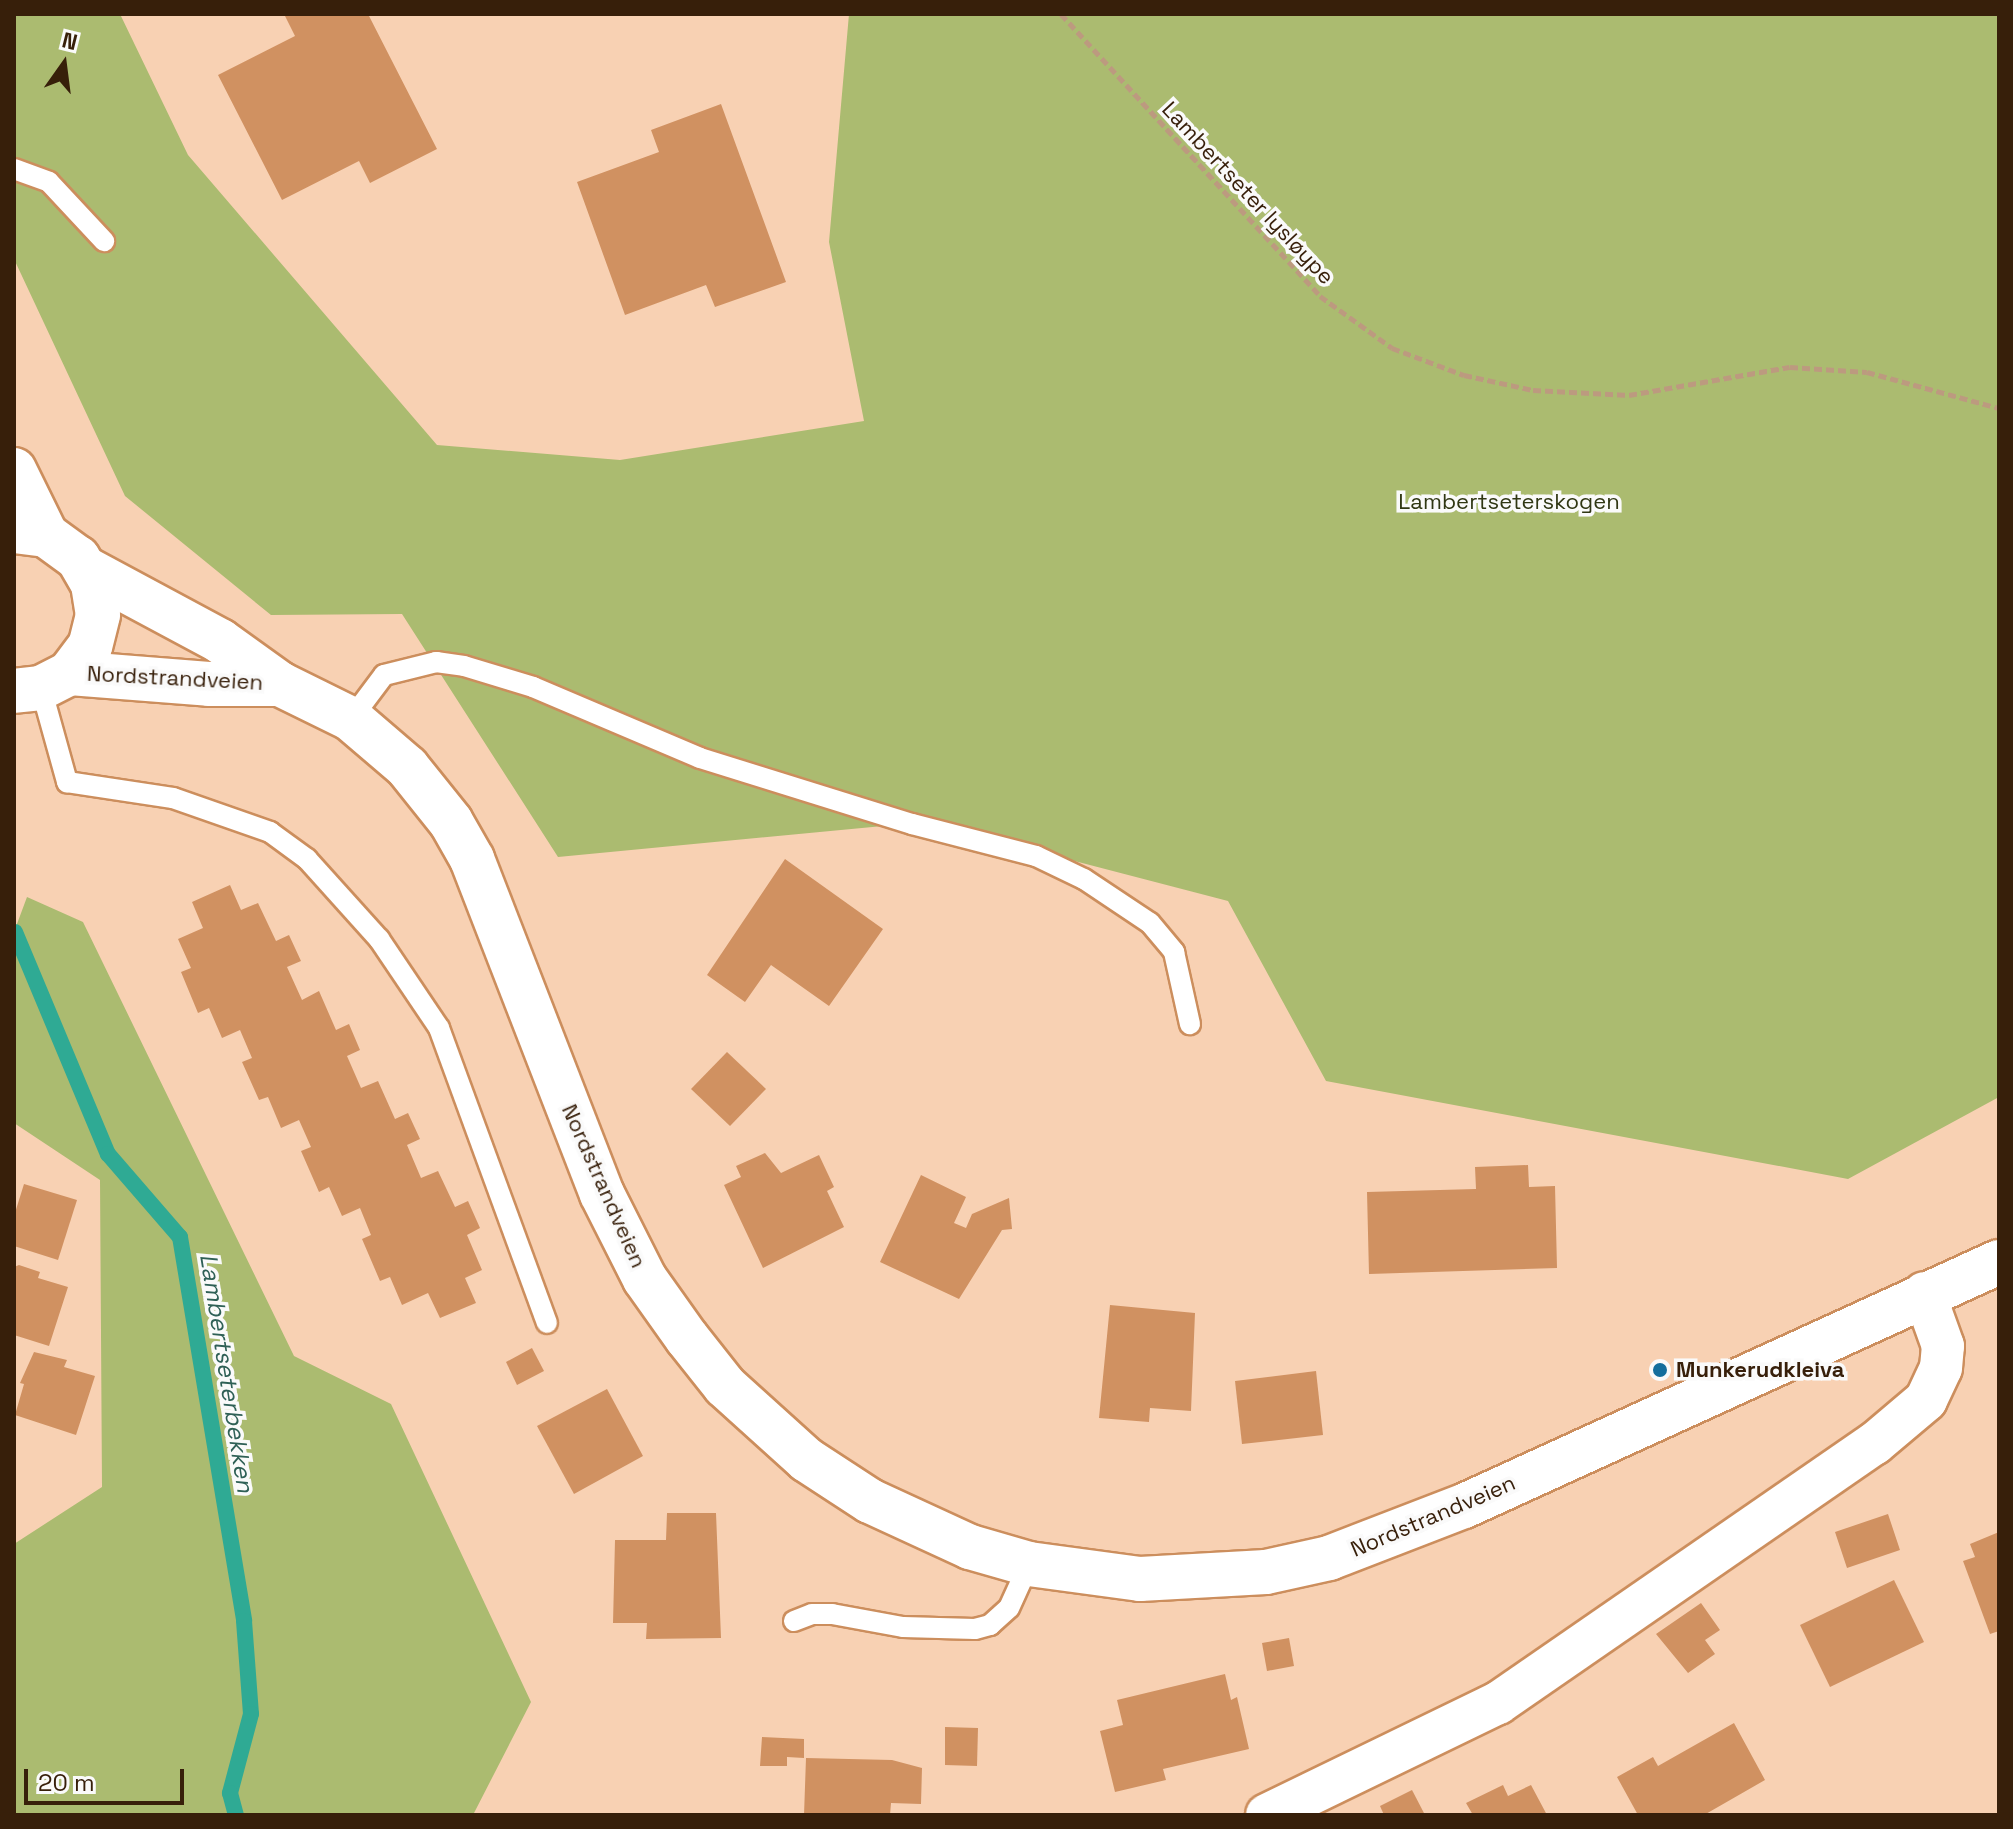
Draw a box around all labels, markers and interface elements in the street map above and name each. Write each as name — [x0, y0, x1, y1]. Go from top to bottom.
north arrow — [24, 24, 104, 104]
text: N — [59, 25, 80, 56]
street label: Lambertseter lysløype — [1156, 96, 1340, 290]
park label: Lambertseterskogen — [1398, 489, 1620, 515]
street label: Nordstrandveien — [86, 660, 264, 696]
street label: Nordstrandveien — [556, 1100, 652, 1272]
water label: Lambertseterbekken — [194, 1252, 260, 1494]
place label: Munkerudkleiva — [1676, 1357, 1845, 1383]
marker: Munkerudkleiva — [1651, 1361, 1669, 1379]
street label: Nordstrandveien — [1347, 1469, 1519, 1563]
scale bar — [28, 1753, 188, 1803]
text: 20 m — [38, 1767, 95, 1798]

